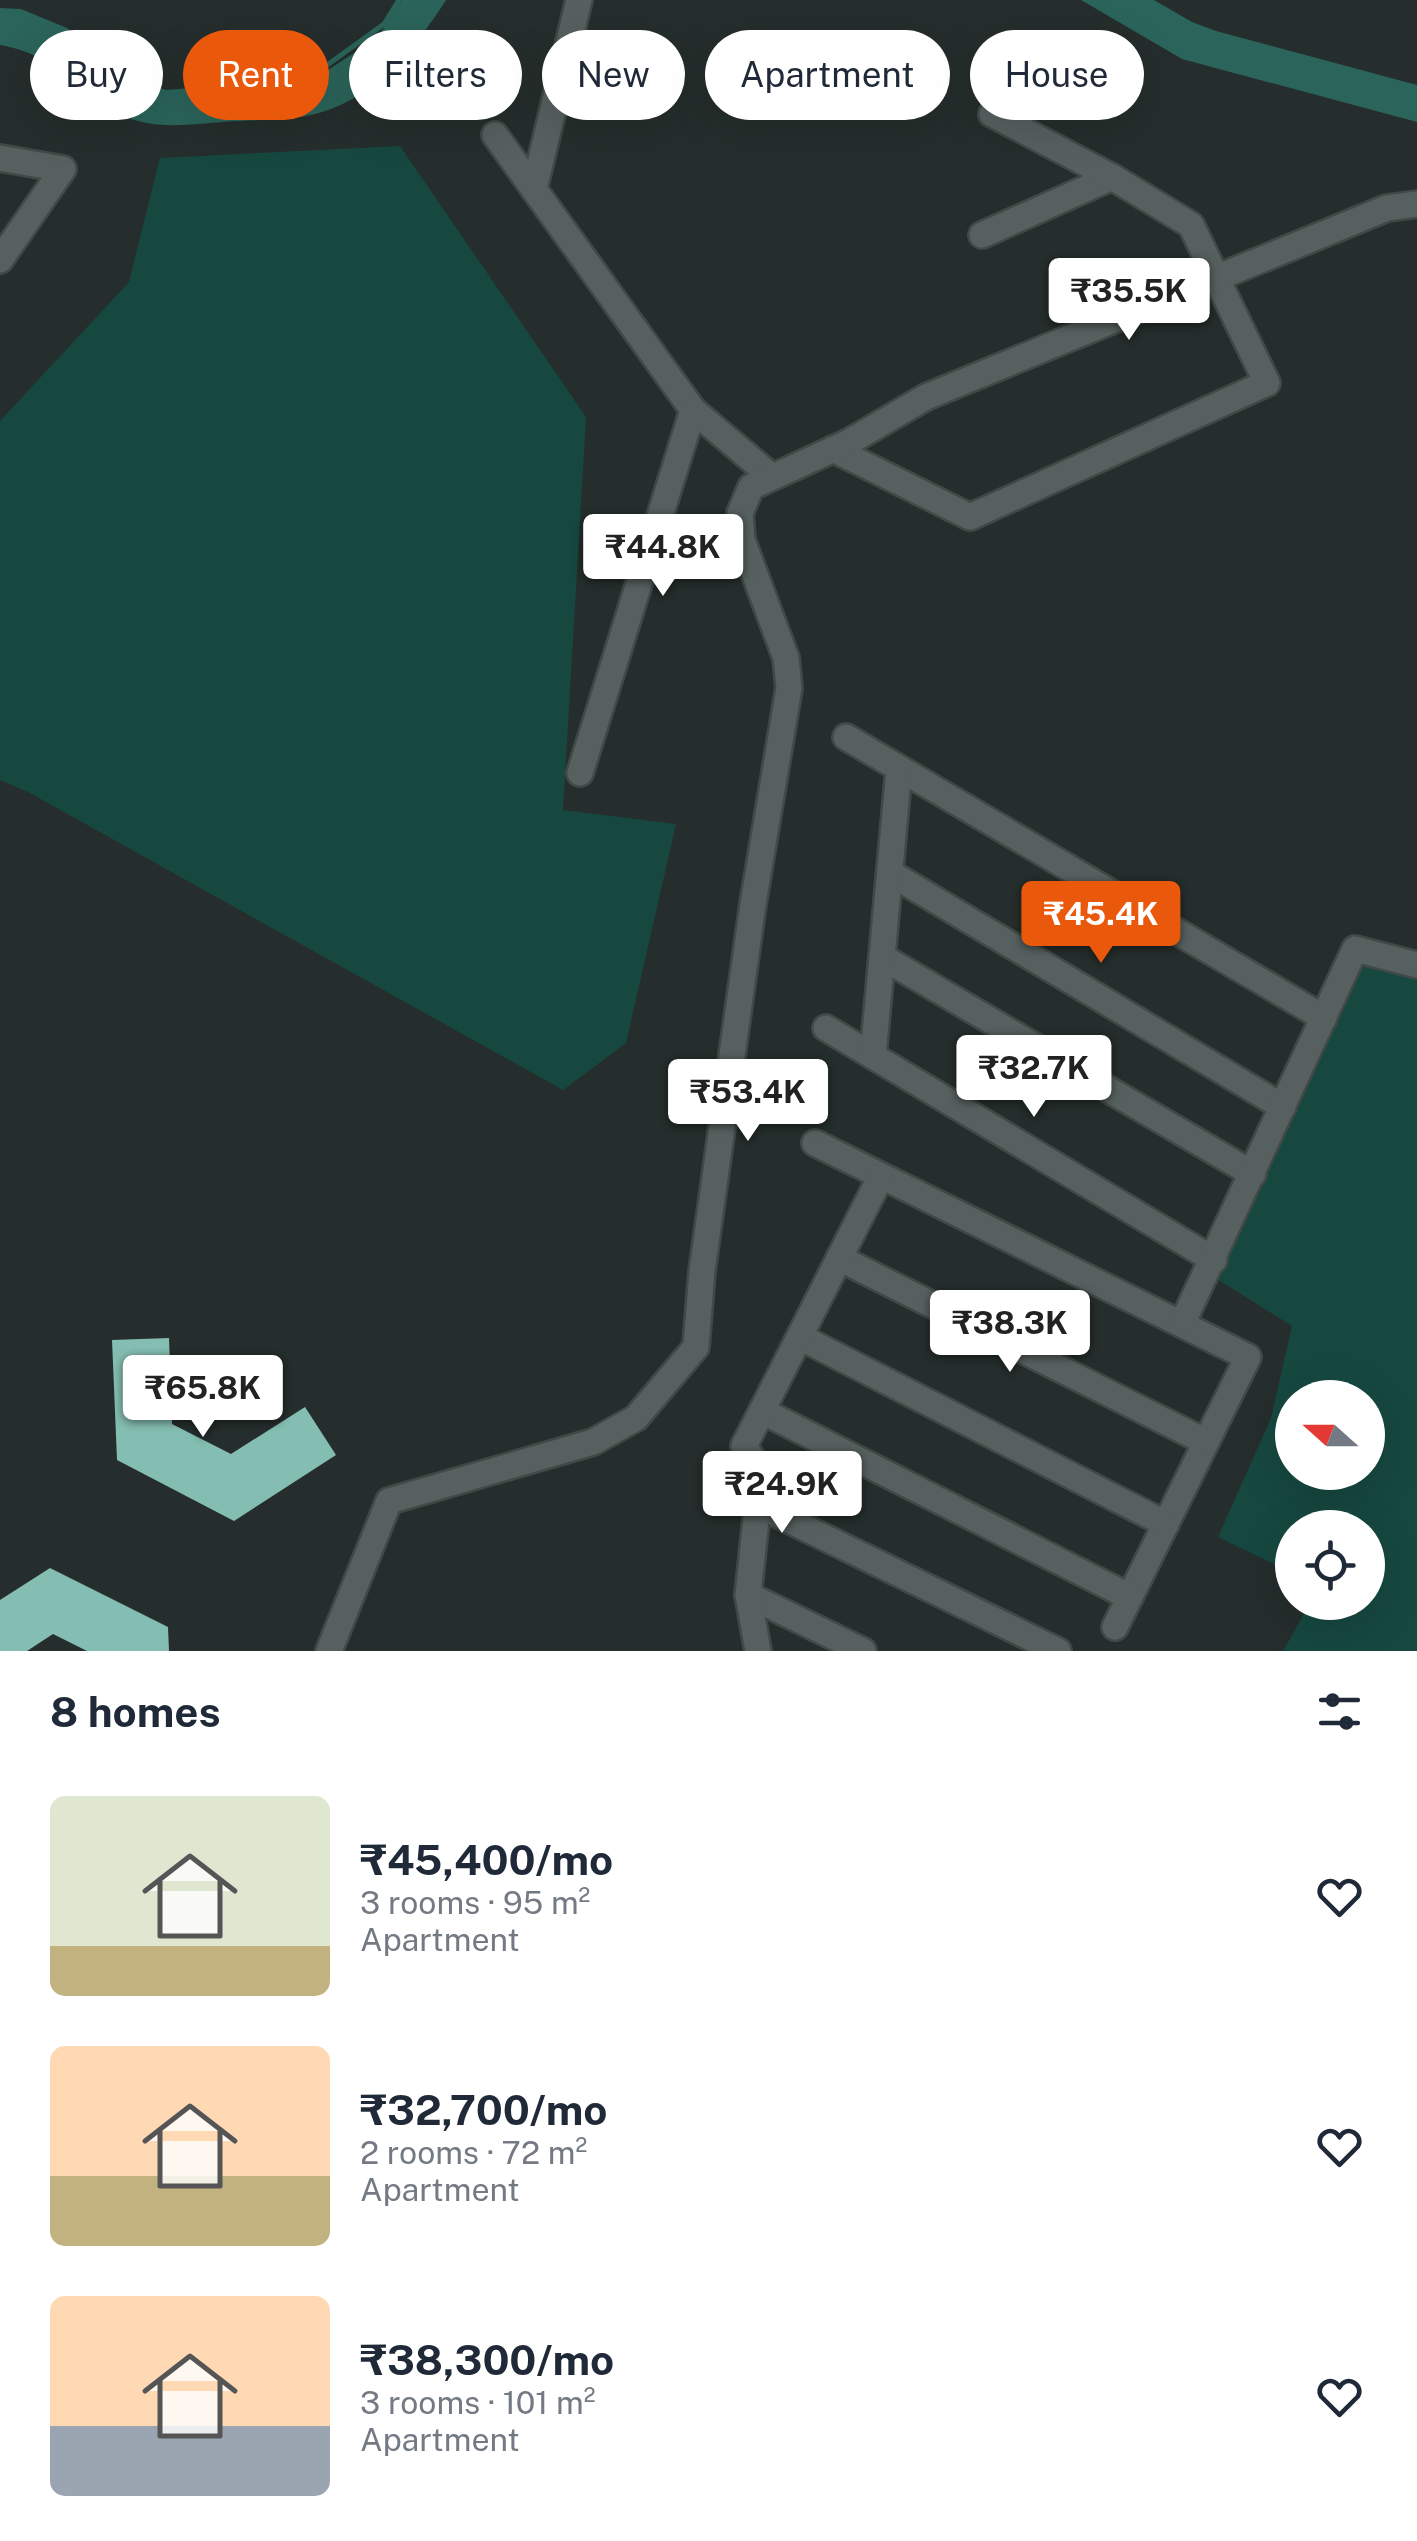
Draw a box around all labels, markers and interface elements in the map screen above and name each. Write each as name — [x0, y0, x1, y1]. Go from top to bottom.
chip: Buy — [30, 30, 163, 120]
chip: Rent — [183, 30, 329, 120]
chip: Filters — [349, 30, 522, 120]
chip: New — [542, 30, 685, 120]
chip: Apartment — [705, 30, 950, 120]
chip: House — [970, 30, 1144, 120]
pin: ₹35.5K — [1048, 258, 1210, 343]
text: ₹35.5K — [1071, 272, 1187, 309]
pin: ₹44.8K — [582, 514, 744, 599]
text: ₹44.8K — [605, 528, 721, 565]
pin: ₹45.4K — [1020, 881, 1182, 966]
text: ₹45.4K — [1043, 895, 1159, 932]
pin: ₹32.7K — [953, 1035, 1115, 1120]
text: ₹32.7K — [978, 1049, 1090, 1086]
pin: ₹53.4K — [667, 1059, 829, 1144]
text: ₹53.4K — [690, 1073, 806, 1110]
pin: ₹38.3K — [929, 1290, 1091, 1375]
text: ₹38.3K — [952, 1304, 1068, 1341]
pin: ₹65.8K — [122, 1355, 284, 1440]
text: ₹65.8K — [145, 1369, 261, 1406]
north arrow — [1275, 1380, 1385, 1490]
map controls — [1275, 1380, 1385, 1620]
pin: ₹24.9K — [701, 1451, 863, 1536]
text: ₹24.9K — [725, 1465, 839, 1502]
button: locate — [1275, 1510, 1385, 1620]
icon: filters — [1312, 1684, 1367, 1739]
text: 8 homes — [50, 1687, 221, 1736]
text: ₹45,400/mo — [360, 1835, 613, 1884]
icon: home — [130, 1836, 250, 1956]
icon: heart — [1312, 1869, 1367, 1924]
text: 3 rooms · 95 m² — [360, 1884, 590, 1921]
text: Apartment — [360, 1921, 520, 1958]
text: ₹32,700/mo — [360, 2085, 608, 2134]
icon: home — [130, 2086, 250, 2206]
icon: heart — [1312, 2119, 1367, 2174]
text: 2 rooms · 72 m² — [360, 2134, 587, 2171]
text: Apartment — [360, 2171, 520, 2208]
text: ₹38,300/mo — [360, 2335, 614, 2384]
icon: home — [130, 2336, 250, 2456]
icon: heart — [1312, 2369, 1367, 2424]
text: 3 rooms · 101 m² — [360, 2384, 596, 2421]
text: Apartment — [360, 2421, 520, 2458]

